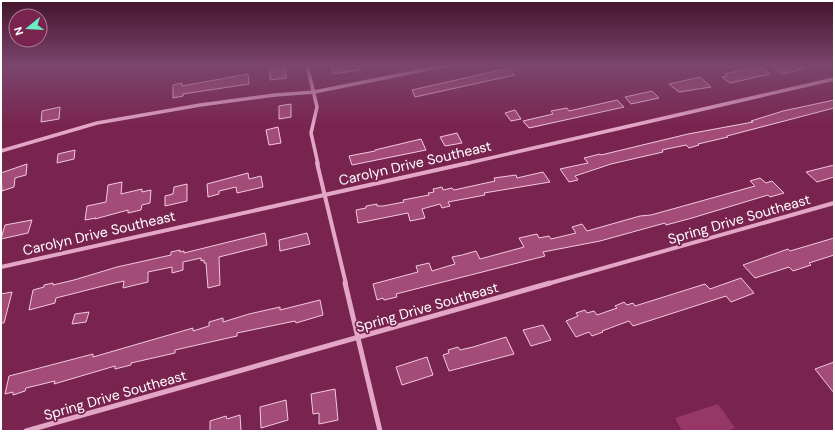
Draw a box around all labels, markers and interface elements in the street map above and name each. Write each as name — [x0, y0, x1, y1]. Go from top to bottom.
north arrow — [8, 8, 48, 48]
text: N — [11, 25, 26, 37]
street label: Carolyn Drive Southeast — [337, 137, 493, 189]
street label: Spring Drive Southeast — [666, 190, 812, 248]
street label: Carolyn Drive Southeast — [21, 207, 177, 259]
street label: Spring Drive Southeast — [354, 278, 500, 336]
street label: Spring Drive Southeast — [42, 366, 188, 424]

